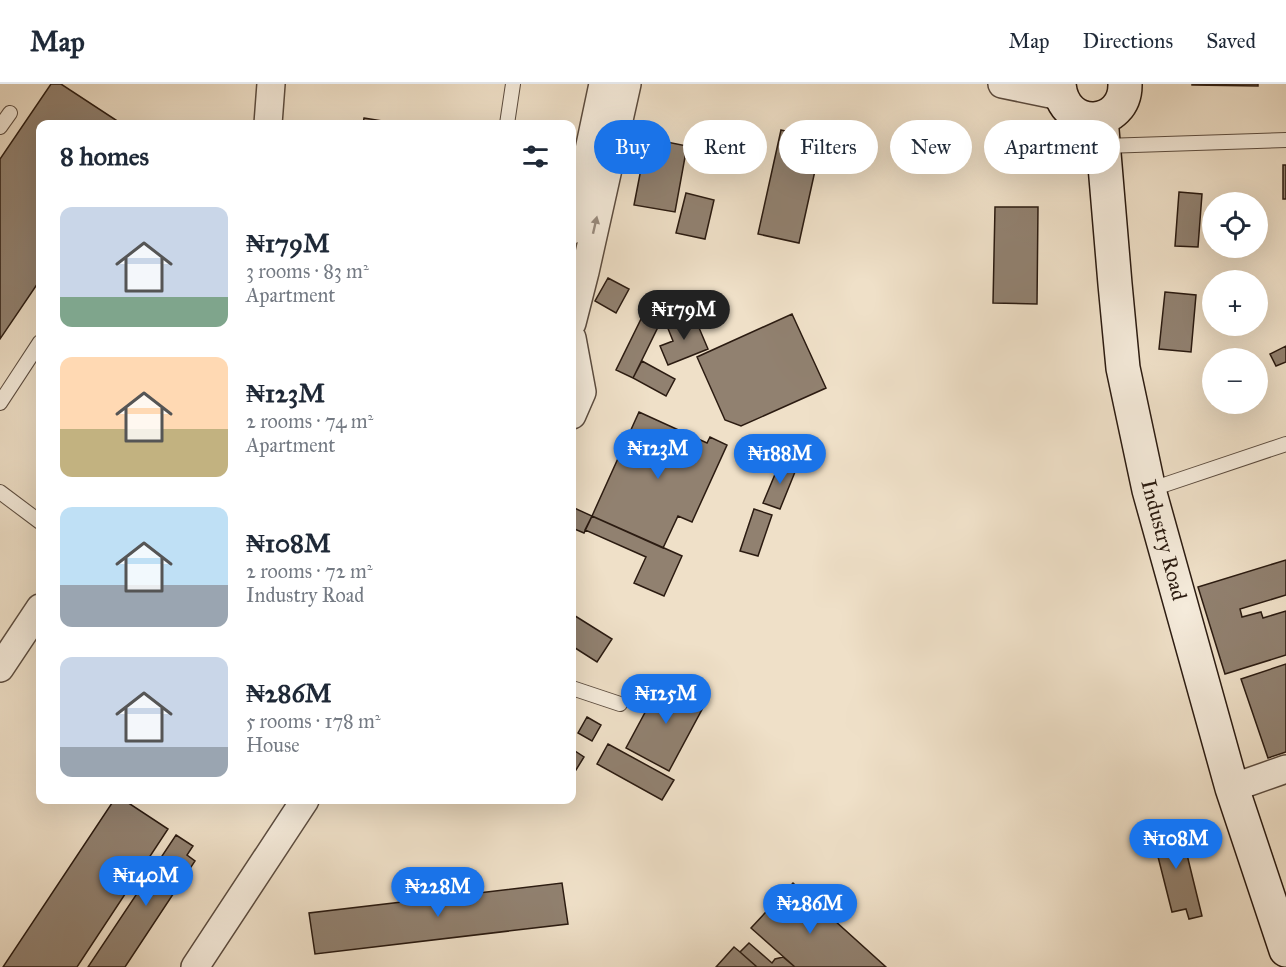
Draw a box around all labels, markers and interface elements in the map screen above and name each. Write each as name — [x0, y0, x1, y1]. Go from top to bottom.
text: Map — [30, 24, 85, 59]
text: Map — [1009, 28, 1050, 54]
text: Directions — [1083, 28, 1173, 54]
text: Saved — [1206, 28, 1256, 54]
chip: Buy — [594, 120, 671, 174]
chip: Rent — [683, 120, 767, 174]
chip: Filters — [779, 120, 878, 174]
chip: New — [890, 120, 972, 174]
chip: Apartment — [984, 120, 1120, 174]
text: 8 homes — [60, 140, 149, 172]
icon: filters — [519, 140, 552, 173]
map controls — [1202, 192, 1268, 414]
button: locate — [1202, 192, 1268, 258]
one-way arrow — [591, 215, 600, 234]
text: ₦179M — [246, 227, 330, 259]
icon: home — [108, 231, 180, 303]
text: 3 rooms · 83 m² — [246, 259, 369, 283]
button: + — [1202, 270, 1268, 336]
text: Apartment — [246, 283, 335, 307]
pin: ₦179M — [642, 290, 726, 341]
text: ₦179M — [652, 297, 716, 321]
button: − — [1202, 348, 1268, 414]
text: ₦123M — [246, 377, 325, 409]
icon: home — [108, 381, 180, 453]
text: 2 rooms · 74 m² — [246, 409, 373, 433]
pin: ₦123M — [616, 429, 700, 480]
text: Apartment — [246, 433, 335, 457]
pin: ₦188M — [738, 434, 822, 485]
text: ₦123M — [628, 436, 688, 460]
text: ₦188M — [748, 441, 812, 465]
street label: Industry Road — [1135, 477, 1193, 604]
text: ₦108M — [246, 527, 331, 559]
icon: home — [108, 531, 180, 603]
text: 2 rooms · 72 m² — [246, 559, 373, 583]
text: Industry Road — [246, 583, 364, 607]
pin: ₦125M — [624, 674, 708, 725]
text: ₦286M — [246, 677, 332, 709]
icon: home — [108, 681, 180, 753]
text: ₦125M — [635, 681, 697, 705]
text: 5 rooms · 178 m² — [246, 709, 381, 733]
text: House — [246, 733, 300, 757]
pin: ₦108M — [1134, 819, 1218, 870]
text: ₦108M — [1143, 826, 1209, 850]
pin: ₦140M — [104, 856, 188, 907]
text: ₦140M — [113, 863, 179, 887]
pin: ₦228M — [396, 867, 480, 918]
text: ₦228M — [405, 874, 471, 898]
pin: ₦286M — [768, 884, 852, 935]
text: ₦286M — [777, 891, 843, 915]

